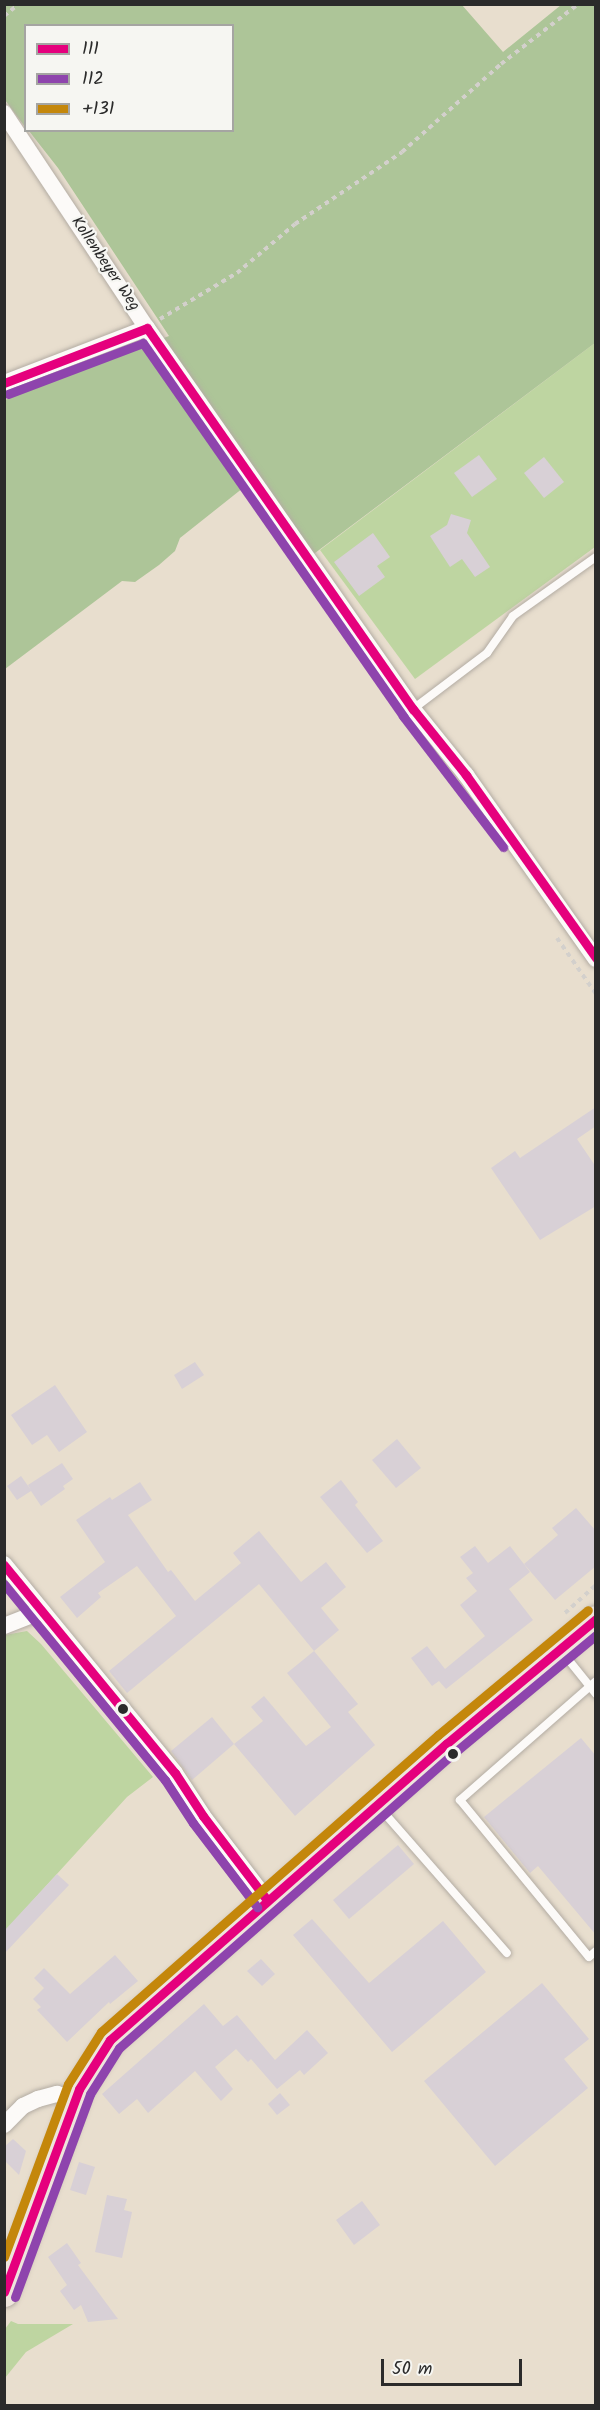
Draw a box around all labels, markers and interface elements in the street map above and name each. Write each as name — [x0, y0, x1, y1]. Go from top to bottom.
legend — [24, 24, 234, 132]
text: 111 — [82, 35, 99, 64]
text: 112 — [82, 65, 104, 94]
text: +131 — [82, 95, 114, 124]
street label: Kollenbeyer Weg — [66, 213, 144, 315]
unlabelled marker — [117, 1703, 129, 1715]
unlabelled marker — [447, 1748, 459, 1760]
scale bar — [384, 2347, 525, 2385]
text: 50 m — [392, 2355, 432, 2384]

